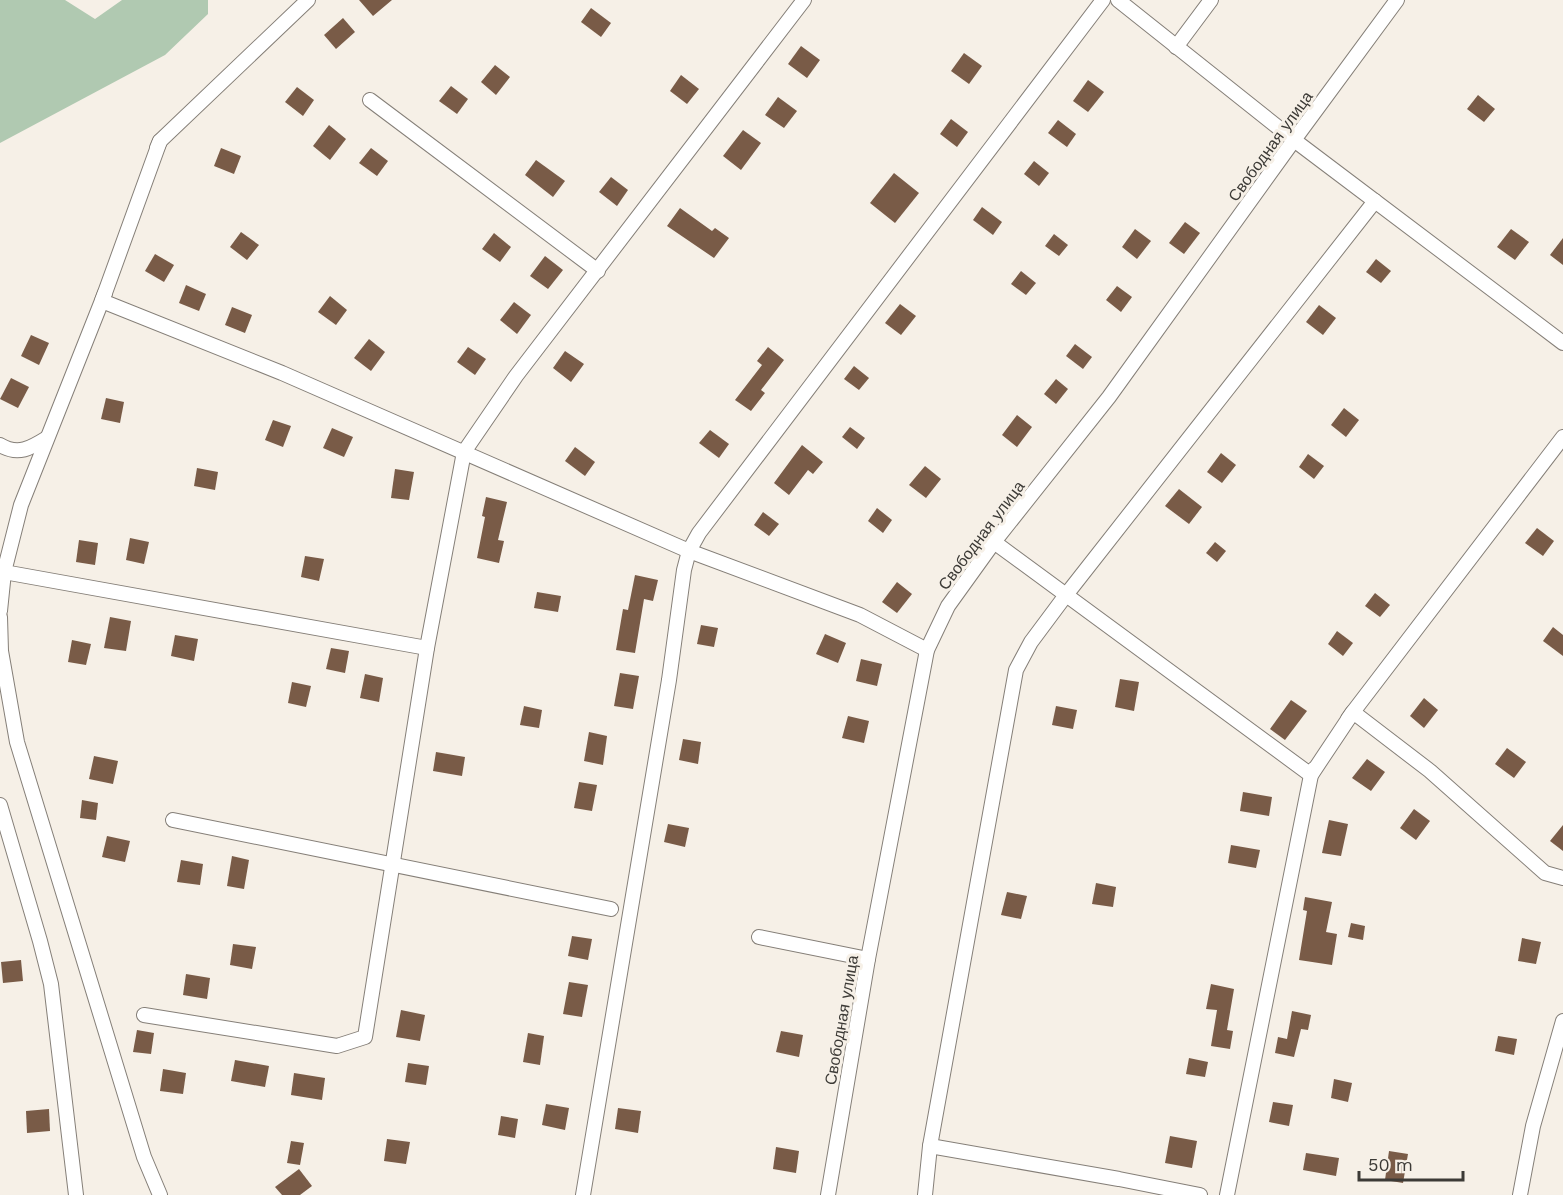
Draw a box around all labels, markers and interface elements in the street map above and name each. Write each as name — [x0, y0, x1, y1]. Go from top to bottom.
street label: Свободная улица — [1224, 87, 1317, 205]
street label: Свободная улица — [934, 477, 1029, 594]
street label: Свободная улица — [821, 954, 862, 1087]
scale bar — [1359, 1144, 1462, 1182]
text: 50 m — [1368, 1154, 1413, 1175]

